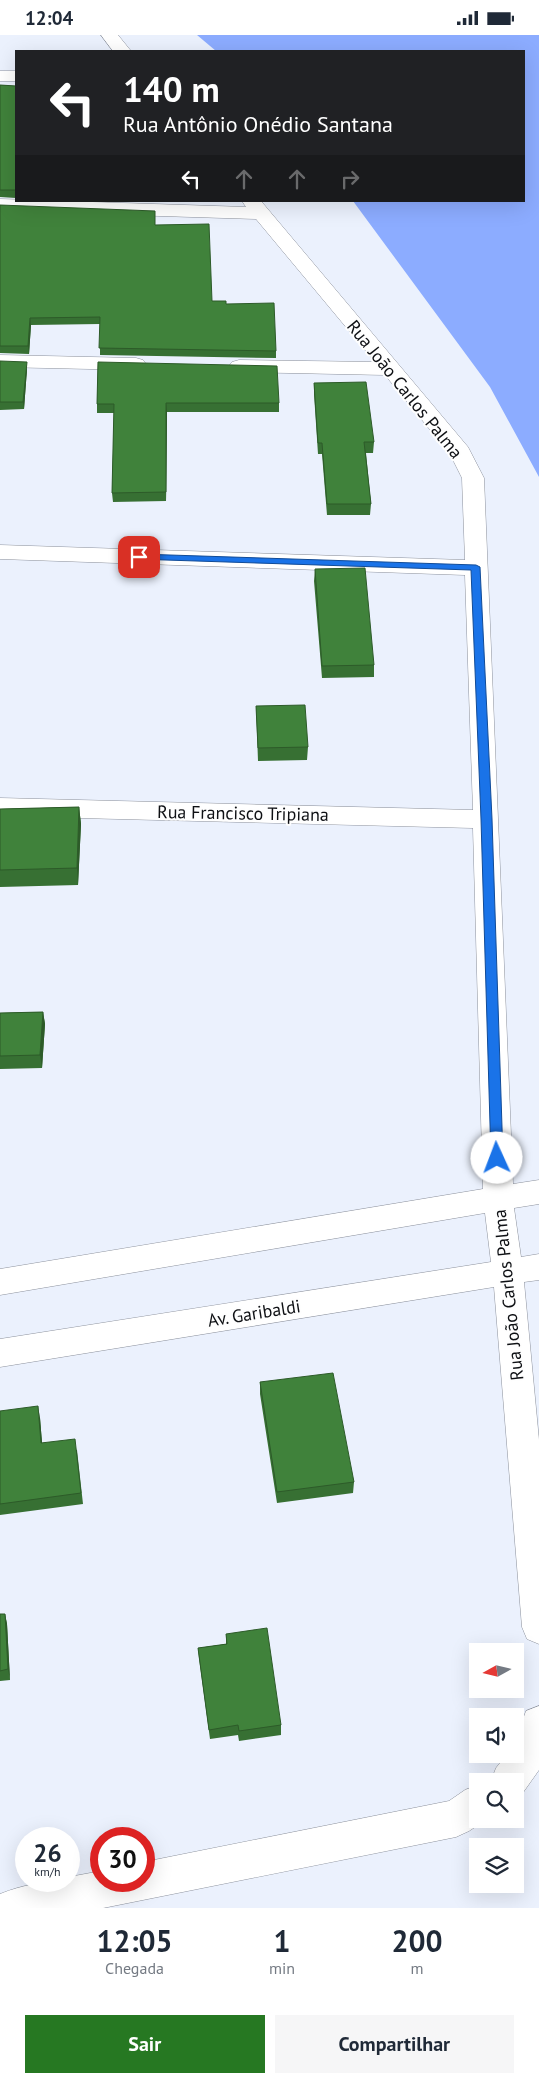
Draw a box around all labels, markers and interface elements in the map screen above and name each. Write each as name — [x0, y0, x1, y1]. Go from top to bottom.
text: 12:04 — [25, 6, 73, 30]
text: 140 m — [123, 66, 220, 112]
icon: left — [40, 70, 105, 135]
text: Rua Antônio Onédio Santana — [123, 110, 393, 138]
icon: left — [177, 165, 205, 193]
icon: ahead — [230, 165, 258, 193]
icon: ahead — [283, 165, 311, 193]
icon: right — [336, 165, 364, 193]
street label: Rua João Carlos Palma — [342, 315, 468, 463]
pin — [118, 536, 160, 578]
icon: arrive — [125, 543, 153, 571]
street label: Rua Francisco Tripiana — [157, 800, 329, 826]
position arrow — [470, 1131, 522, 1183]
street label: Rua João Carlos Palma — [488, 1208, 528, 1382]
street label: Av. Garibaldi — [206, 1294, 302, 1332]
north arrow — [469, 1643, 524, 1697]
map controls — [469, 1643, 524, 1893]
button: sound — [469, 1708, 524, 1763]
button: search — [469, 1773, 524, 1828]
speed limit sign: 30 — [90, 1827, 155, 1892]
text: 26 — [33, 1837, 62, 1869]
button: layers — [469, 1838, 524, 1893]
text: km/h — [34, 1864, 61, 1879]
text: 12:05 — [96, 1921, 173, 1960]
text: 1 — [274, 1921, 291, 1960]
text: 200 — [391, 1921, 443, 1960]
text: Chegada — [105, 1958, 164, 1978]
text: min — [269, 1958, 295, 1978]
text: m — [411, 1958, 424, 1978]
button: Sair — [25, 2015, 265, 2073]
button: Compartilhar — [275, 2015, 514, 2073]

